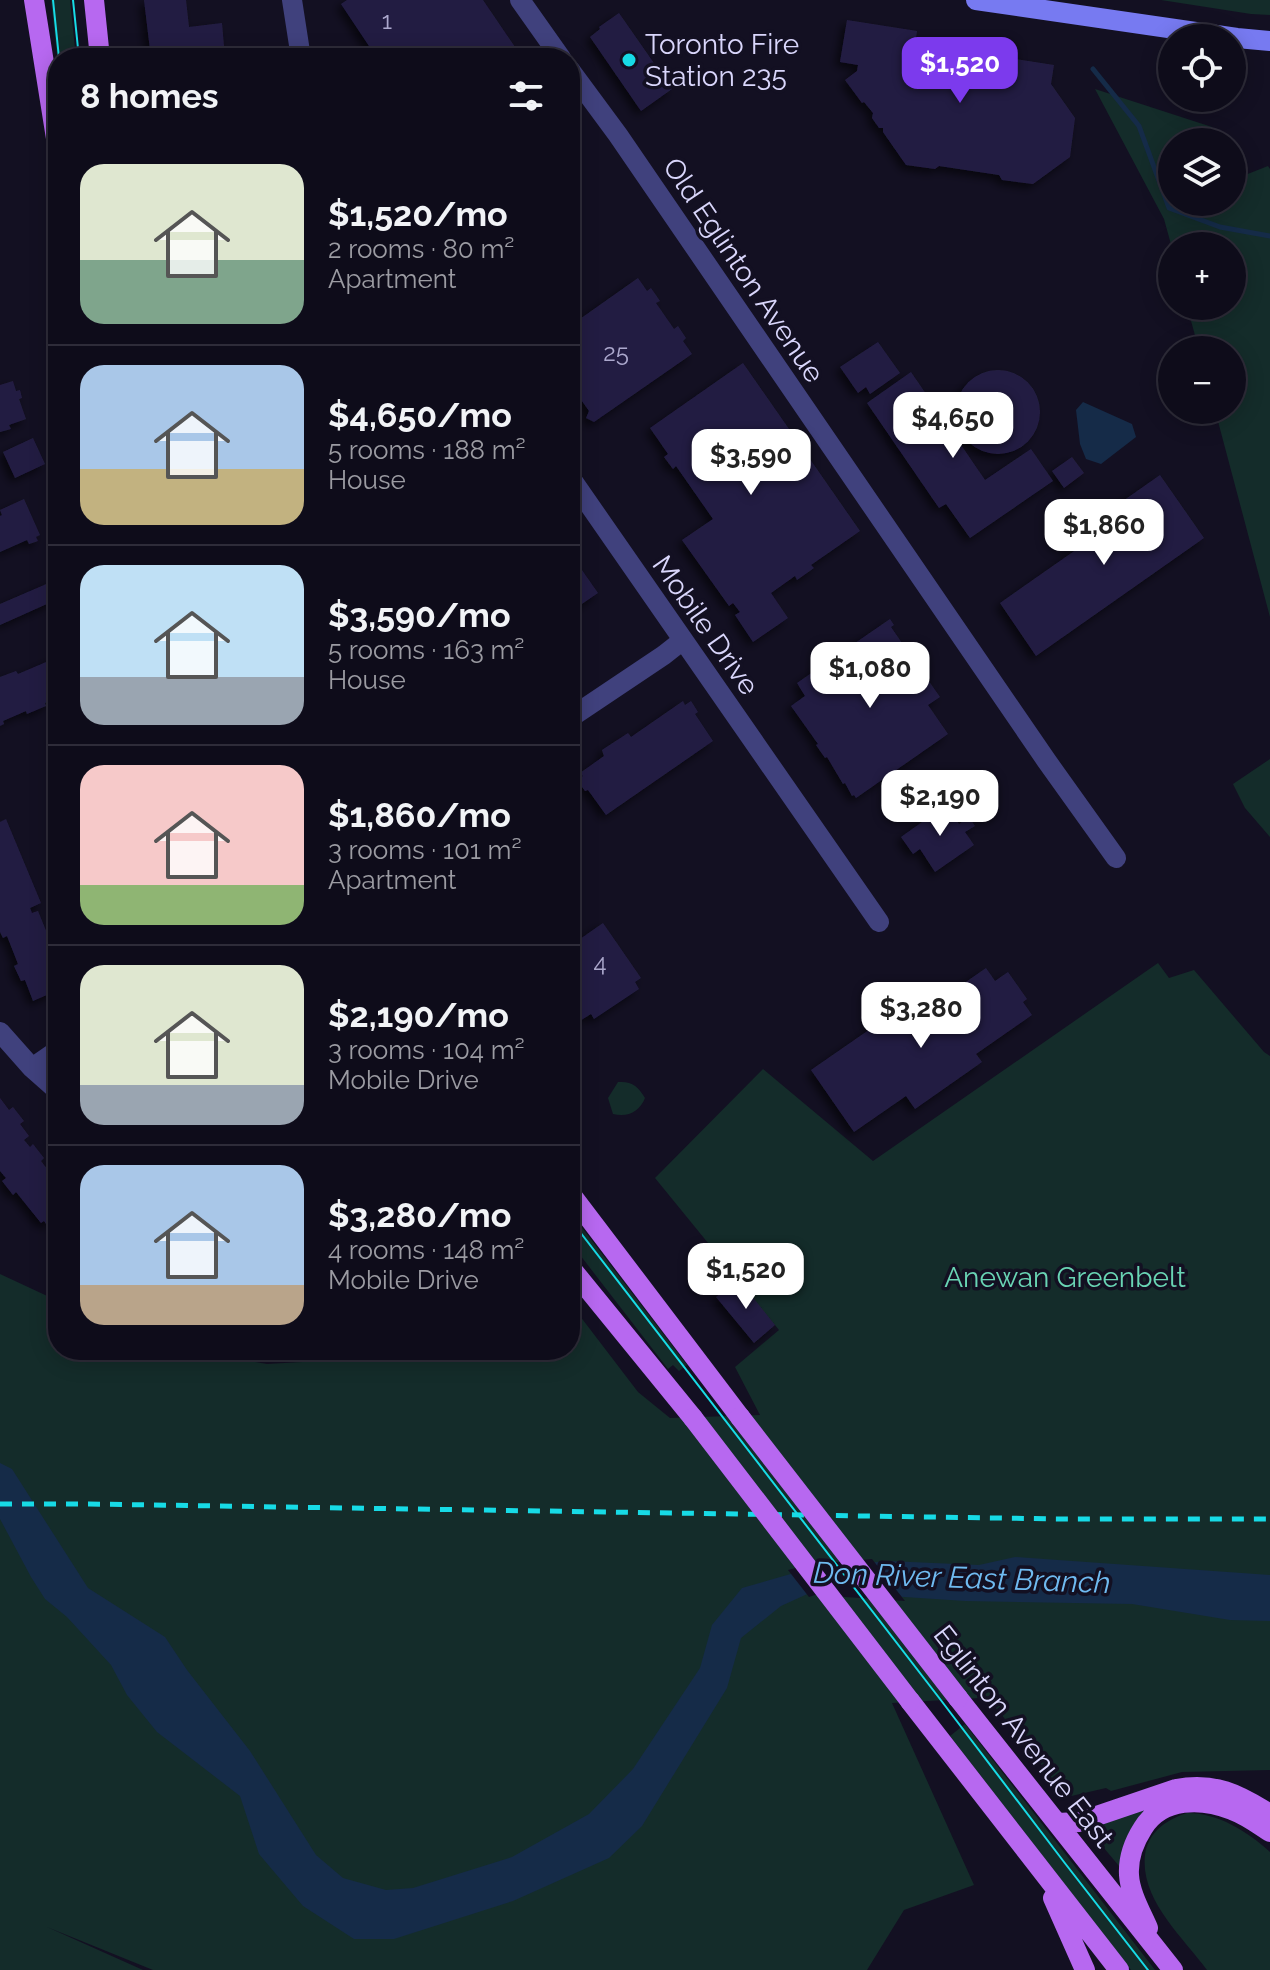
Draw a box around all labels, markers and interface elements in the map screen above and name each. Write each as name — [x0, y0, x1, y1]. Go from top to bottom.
house number: 1 — [382, 6, 392, 35]
map controls — [1158, 24, 1246, 424]
button: locate — [1158, 24, 1246, 112]
place label: Toronto Fire Station 235 — [645, 28, 799, 93]
pin: $1,520 — [895, 37, 1025, 105]
text: $1,520 — [920, 48, 1000, 78]
marker: Toronto Fire Station 235 — [620, 51, 638, 69]
icon: filters — [504, 74, 548, 118]
text: 8 homes — [80, 76, 219, 116]
button: layers — [1158, 128, 1246, 216]
street label: Old Eglinton Avenue — [656, 152, 831, 389]
text: $1,520/mo — [328, 194, 508, 234]
icon: home — [144, 196, 240, 292]
button: + — [1158, 232, 1246, 320]
text: 2 rooms · 80 m² — [328, 234, 514, 264]
text: Apartment — [328, 264, 457, 294]
button: − — [1158, 336, 1246, 424]
house number: 25 — [603, 338, 629, 367]
pin: $4,650 — [888, 392, 1018, 460]
text: $4,650/mo — [328, 395, 512, 435]
icon: home — [144, 397, 240, 493]
text: $4,650 — [911, 403, 995, 433]
pin: $3,590 — [686, 429, 816, 497]
text: 5 rooms · 188 m² — [328, 435, 526, 465]
text: $3,590 — [710, 440, 792, 470]
text: House — [328, 465, 406, 495]
pin: $1,860 — [1039, 499, 1169, 567]
text: $1,860 — [1063, 510, 1145, 540]
street label: Mobile Drive — [646, 549, 766, 701]
text: $3,590/mo — [328, 595, 511, 635]
icon: home — [144, 597, 240, 693]
text: 5 rooms · 163 m² — [328, 635, 524, 665]
pin: $1,080 — [805, 642, 935, 710]
text: $1,080 — [829, 653, 912, 683]
text: House — [328, 665, 406, 695]
pin: $2,190 — [875, 770, 1005, 838]
text: $2,190 — [899, 781, 981, 811]
text: $1,860/mo — [328, 795, 511, 835]
icon: home — [144, 797, 240, 893]
text: 3 rooms · 101 m² — [328, 835, 522, 865]
text: Apartment — [328, 865, 457, 895]
house number: 4 — [593, 948, 607, 977]
pin: $3,280 — [856, 982, 986, 1050]
text: $3,280 — [879, 993, 963, 1023]
text: $2,190/mo — [328, 995, 509, 1035]
icon: home — [144, 997, 240, 1093]
text: 3 rooms · 104 m² — [328, 1035, 525, 1065]
text: Mobile Drive — [328, 1065, 479, 1095]
text: $3,280/mo — [328, 1195, 511, 1235]
icon: home — [144, 1197, 240, 1293]
text: 4 rooms · 148 m² — [328, 1235, 524, 1265]
pin: $1,520 — [681, 1243, 811, 1311]
text: $1,520 — [706, 1254, 786, 1284]
park label: Anewan Greenbelt — [944, 1261, 1186, 1294]
text: Mobile Drive — [328, 1265, 479, 1295]
water label: Don River East Branch — [813, 1555, 1111, 1600]
street label: Eglinton Avenue East — [927, 1619, 1121, 1854]

